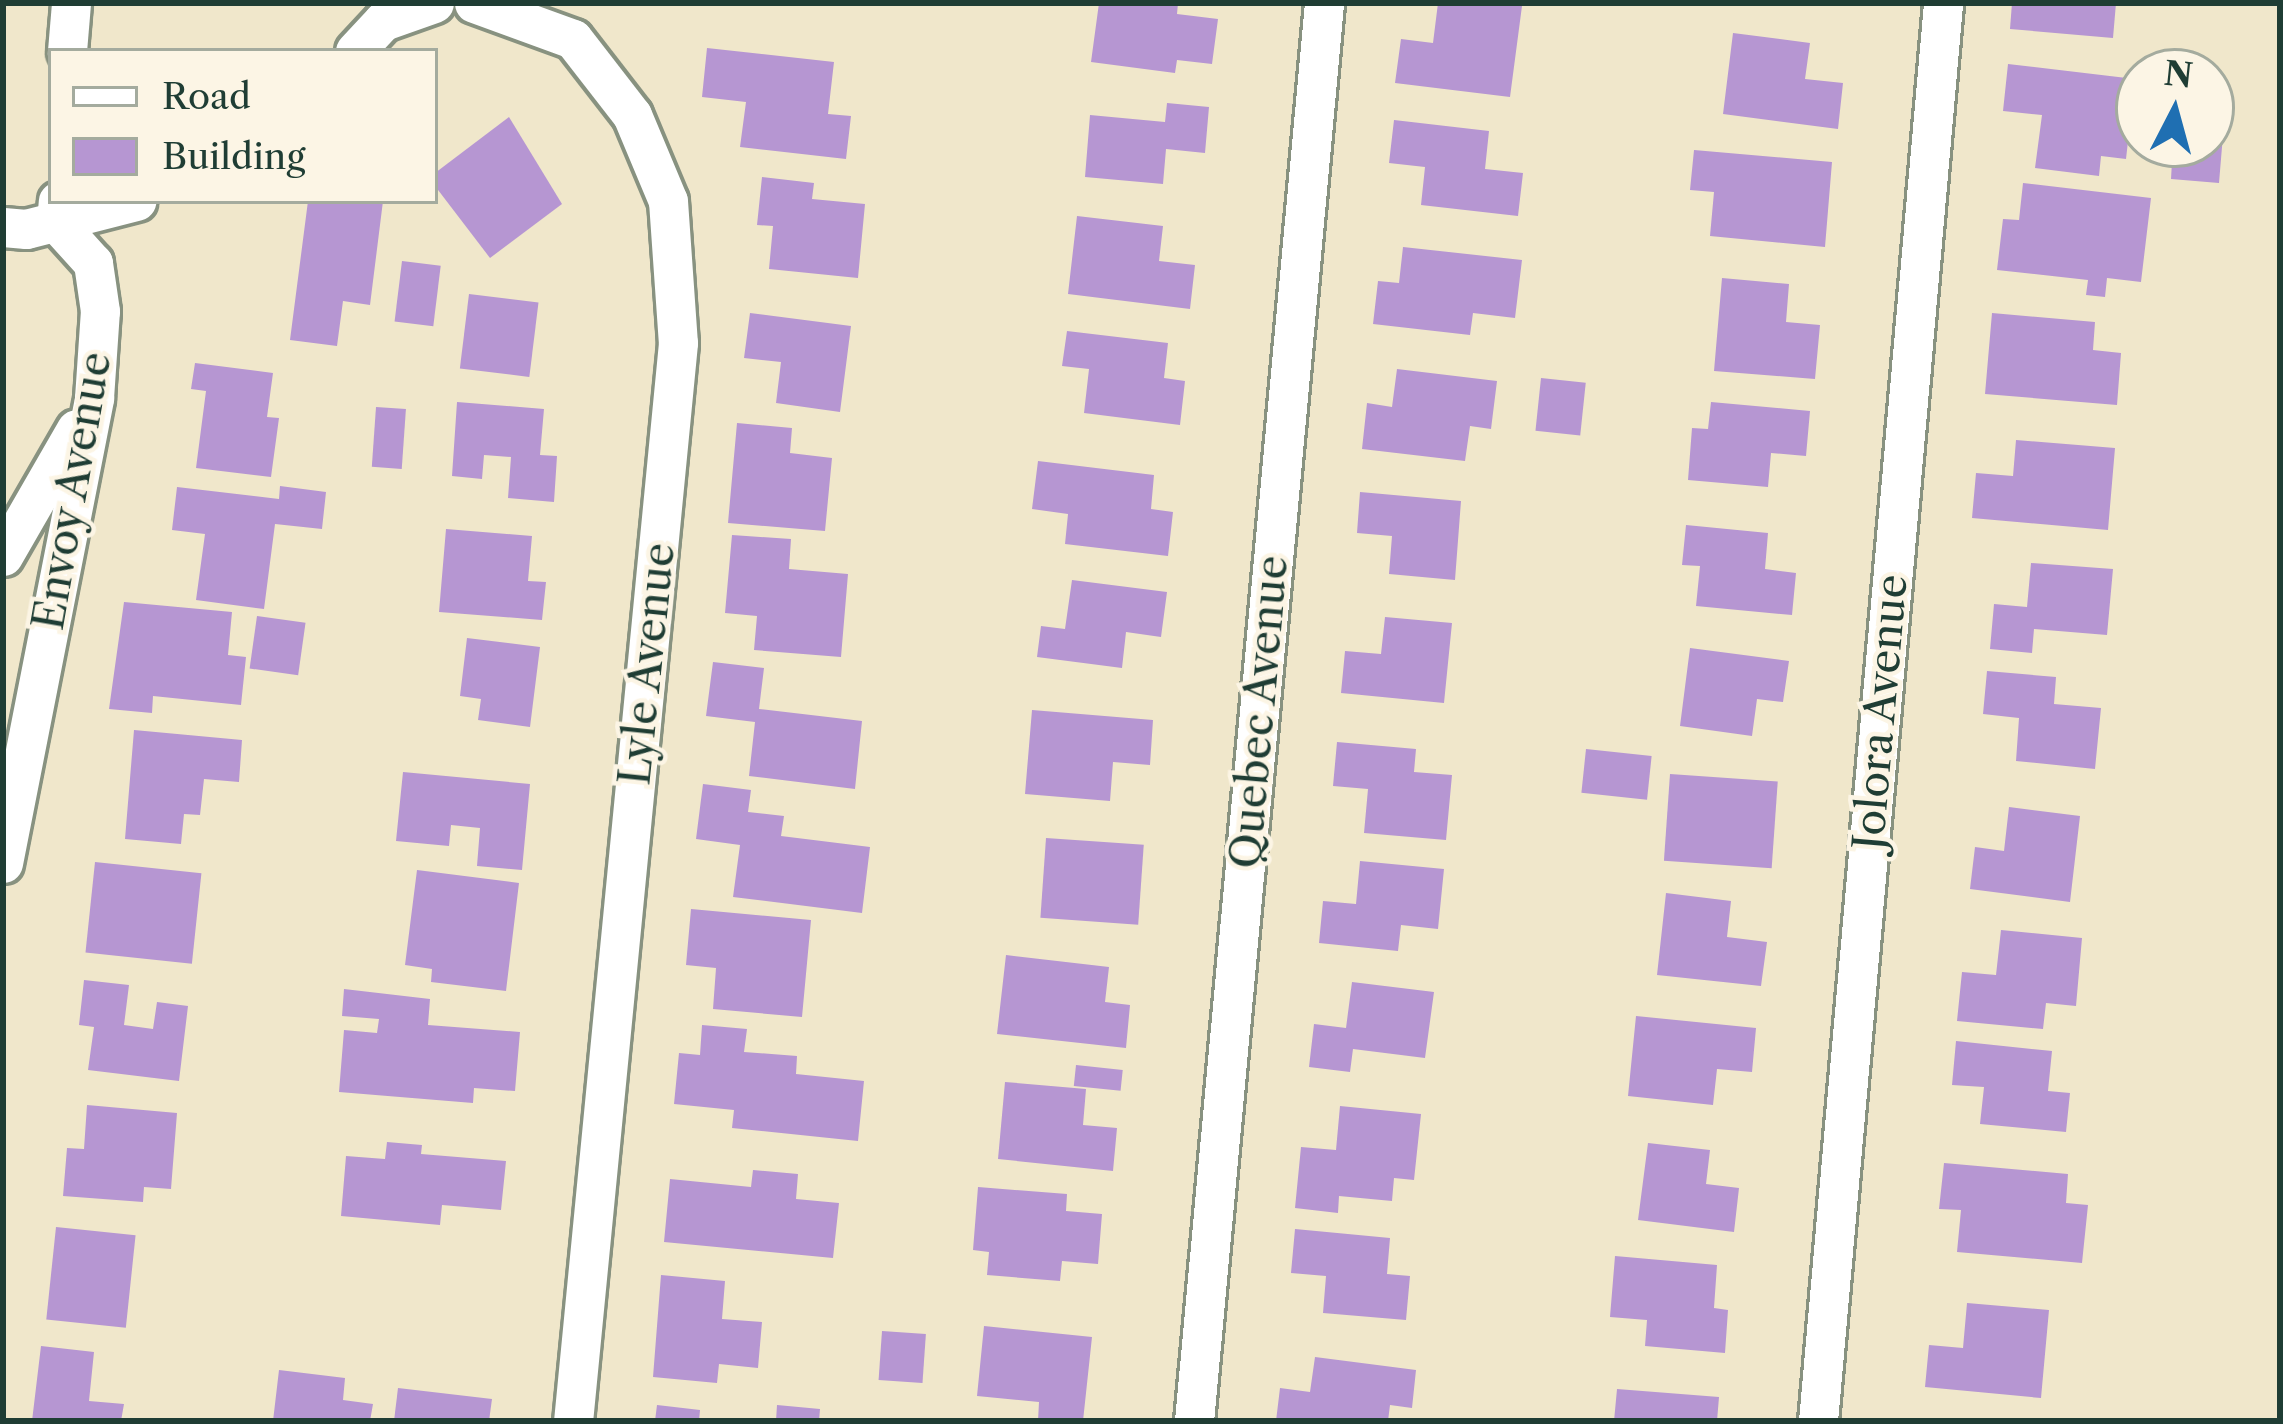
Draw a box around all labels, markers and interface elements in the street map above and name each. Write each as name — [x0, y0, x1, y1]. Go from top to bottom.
legend — [48, 48, 438, 204]
north arrow — [2115, 48, 2235, 168]
text: N — [2162, 53, 2195, 97]
text: Road — [162, 74, 251, 118]
text: Building — [162, 134, 305, 178]
street label: Envoy Avenue — [23, 347, 121, 635]
street label: Lyle Avenue — [609, 540, 685, 788]
street label: Quebec Avenue — [1220, 553, 1298, 871]
street label: Jolora Avenue — [1843, 571, 1917, 853]

